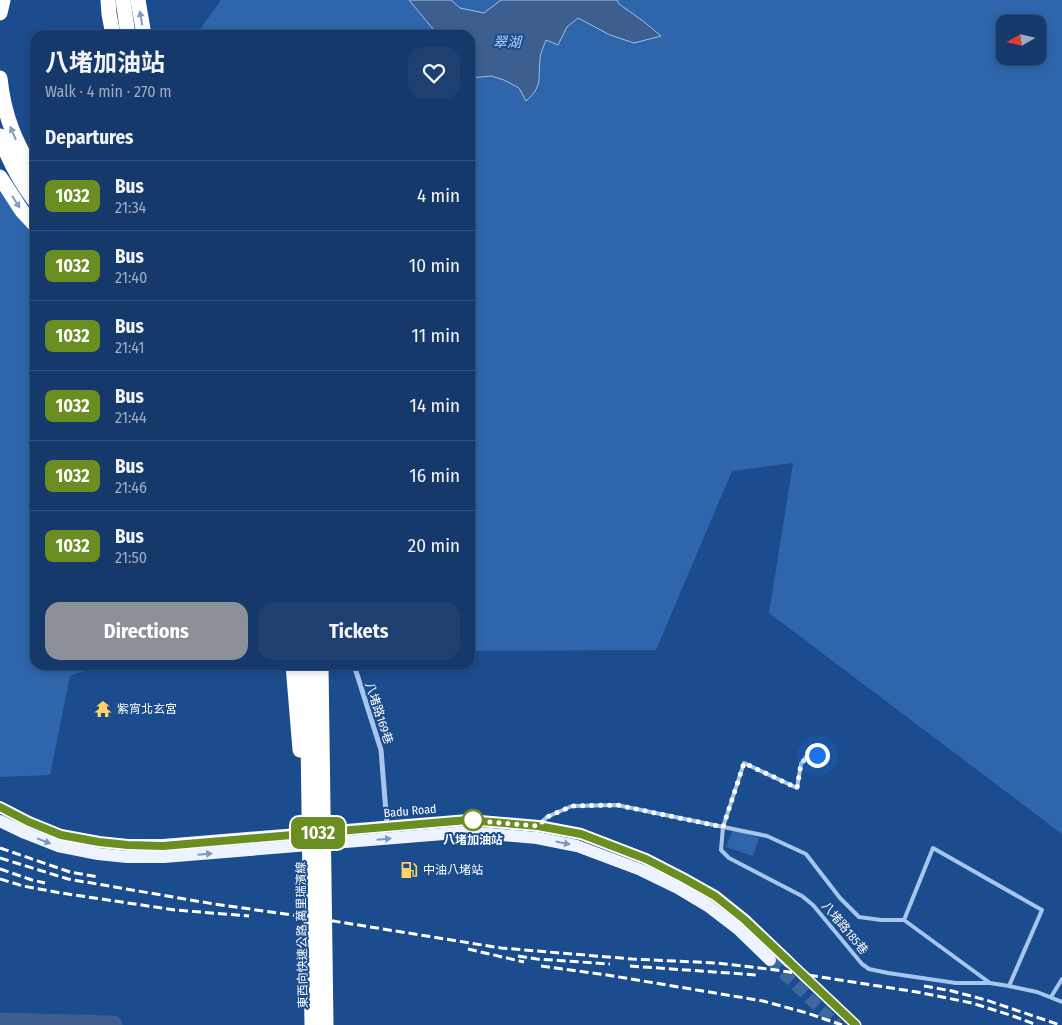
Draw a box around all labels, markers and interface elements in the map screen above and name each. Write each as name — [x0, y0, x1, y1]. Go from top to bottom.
one-way arrow — [136, 9, 144, 25]
north arrow — [996, 15, 1046, 65]
map controls — [996, 15, 1046, 65]
water label: 翠湖 — [493, 34, 523, 51]
button: heart — [408, 47, 460, 99]
text: 八堵加油站 — [45, 49, 165, 77]
text: Walk · 4 min · 270 m — [45, 82, 172, 101]
one-way arrow — [8, 126, 16, 140]
text: Departures — [45, 126, 133, 149]
text: Bus — [115, 175, 144, 198]
text: 4 min — [417, 184, 460, 207]
text: 1032 — [56, 185, 89, 207]
one-way arrow — [11, 195, 21, 209]
text: 21:34 — [115, 198, 146, 217]
text: Bus — [115, 245, 144, 268]
text: 10 min — [409, 254, 460, 277]
text: 1032 — [56, 255, 89, 277]
text: 21:40 — [115, 268, 147, 287]
text: Bus — [115, 315, 144, 338]
text: 11 min — [412, 324, 460, 347]
text: 1032 — [56, 325, 89, 347]
text: 21:41 — [115, 338, 144, 357]
text: Bus — [115, 385, 144, 408]
text: 14 min — [410, 394, 460, 417]
text: 1032 — [56, 395, 89, 417]
text: 21:44 — [115, 408, 147, 427]
text: Bus — [115, 455, 144, 478]
text: 16 min — [409, 464, 460, 487]
text: 1032 — [56, 465, 89, 487]
text: 21:46 — [115, 478, 147, 497]
text: Bus — [115, 525, 144, 548]
text: 20 min — [408, 534, 460, 557]
text: 1032 — [56, 535, 89, 557]
text: 21:50 — [115, 548, 147, 567]
button: Directions — [45, 602, 248, 660]
button: Tickets — [258, 602, 460, 660]
street label: 八堵路169巷 — [362, 680, 396, 746]
temple icon: 紫宵北玄宮 — [93, 699, 113, 719]
place label: 紫宵北玄宮 — [117, 702, 177, 716]
your location — [805, 743, 830, 768]
street label: Badu Road — [383, 802, 437, 820]
marker: 八堵加油站 — [462, 809, 484, 831]
line badge: 1032 — [283, 817, 353, 849]
text: 1032 — [301, 822, 335, 844]
place label: 八堵加油站 — [443, 833, 503, 847]
one-way arrow — [376, 835, 392, 843]
one-way arrow — [37, 837, 52, 845]
one-way arrow — [555, 839, 571, 847]
one-way arrow — [197, 850, 213, 858]
fuel station icon: 中油八堵站 — [399, 860, 419, 880]
street label: 東西向快速公路 萬里瑞濱線 — [294, 861, 310, 1009]
place label: 中油八堵站 — [423, 863, 483, 877]
street label: 八堵路185巷 — [819, 899, 871, 957]

